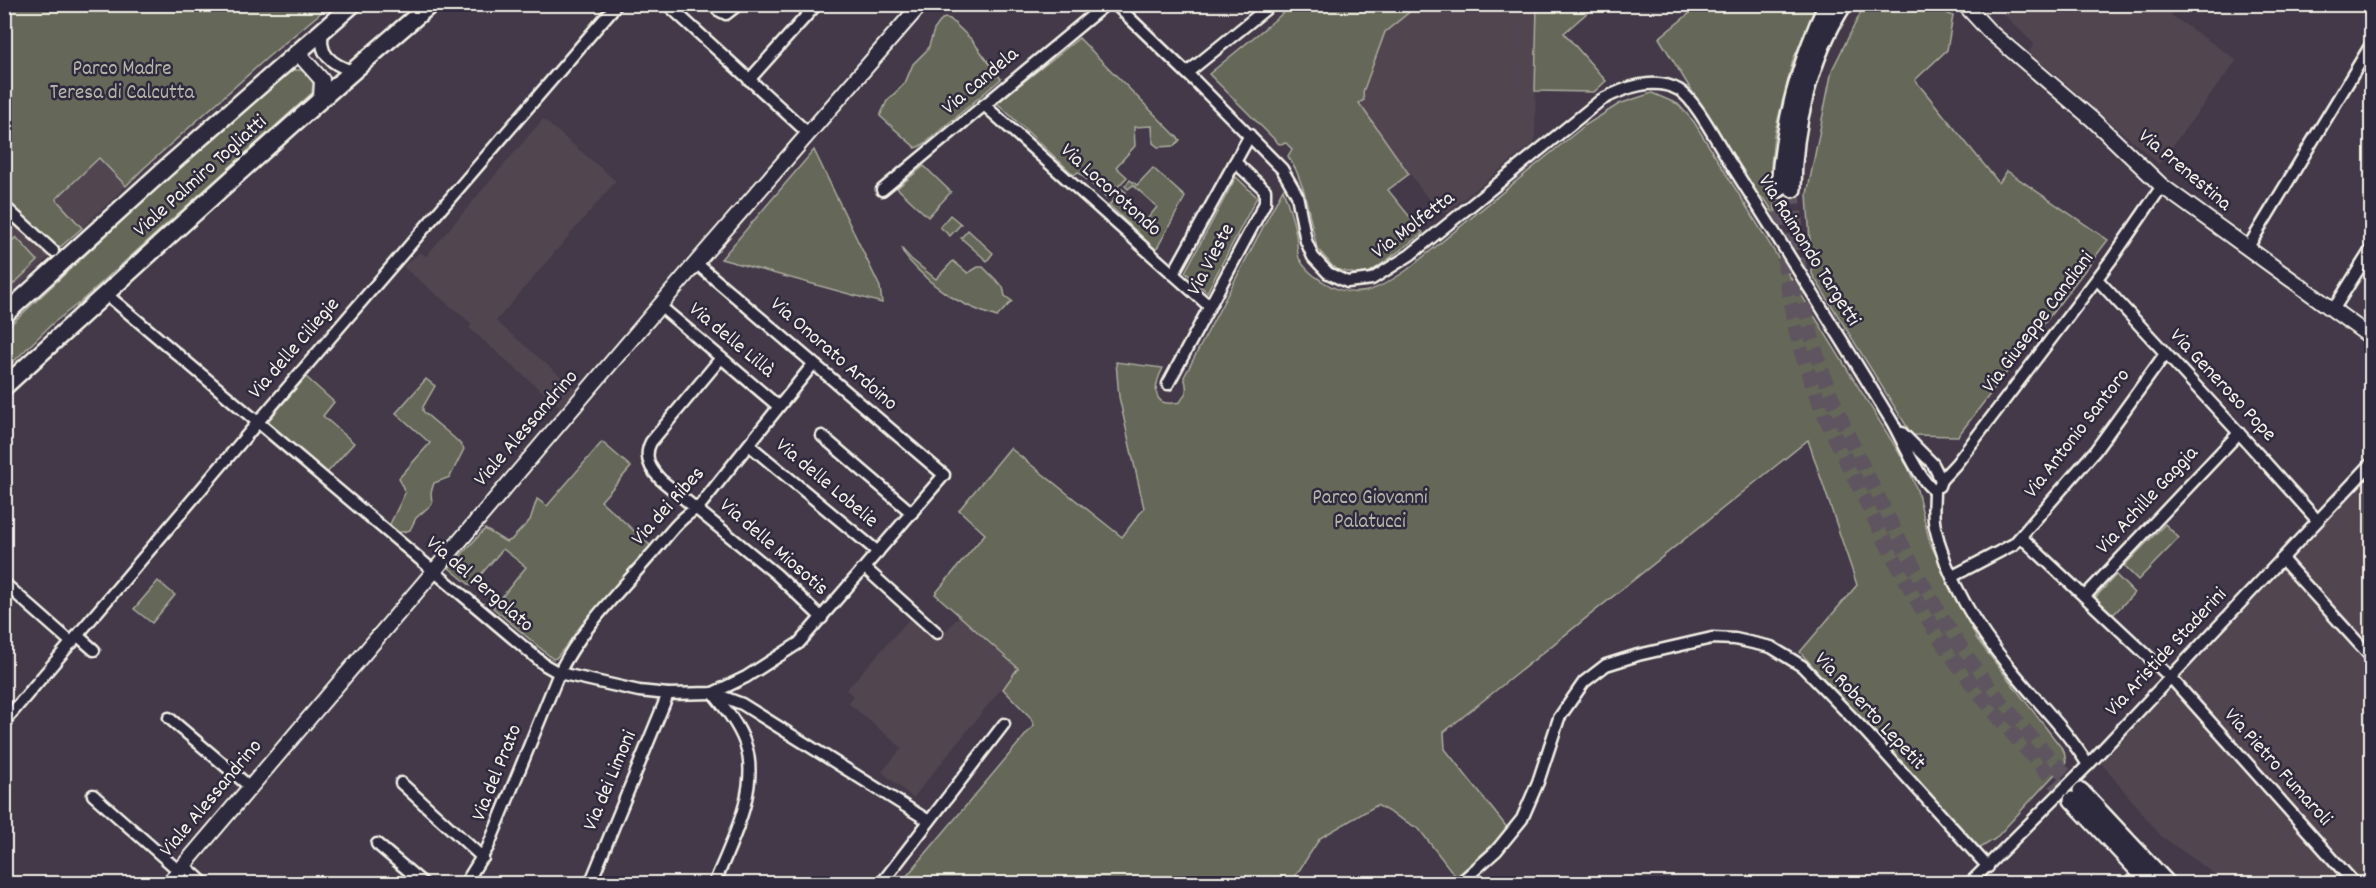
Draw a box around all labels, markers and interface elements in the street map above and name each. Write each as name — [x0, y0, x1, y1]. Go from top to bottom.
street label: Via Candela — [936, 40, 1027, 123]
park label: Parco Madre Teresa di Calcutta — [50, 55, 196, 109]
street label: Viale Palmiro Togliatti — [128, 109, 275, 245]
street label: Via Prenestina — [2131, 123, 2238, 220]
street label: Via Locorotondo — [1053, 137, 1167, 245]
street label: Via Raimondo Targetti — [1749, 169, 1867, 333]
street label: Via Molfetta — [1366, 184, 1463, 267]
street label: Via Vieste — [1181, 219, 1243, 301]
street label: Via Giuseppe Candiani — [1976, 246, 2102, 400]
street label: Via delle Ciliegie — [242, 291, 348, 407]
street label: Via Onorato Ardoino — [763, 291, 903, 419]
street label: Via delle Lillà — [681, 296, 781, 386]
street label: Via Generoso Pope — [2161, 323, 2283, 449]
street label: Via Antonio Santoro — [2018, 363, 2138, 505]
street label: Viale Alessandrino — [468, 364, 586, 494]
street label: Via delle Lobelie — [768, 432, 884, 536]
street label: Via Achille Gaggia — [2090, 439, 2207, 562]
street label: Via dei Ribes — [625, 461, 713, 553]
park label: Parco Giovanni Palatucci — [1312, 484, 1428, 538]
street label: Via delle Miosotis — [712, 492, 834, 604]
street label: Via del Pergolato — [418, 530, 540, 640]
street label: Via Aristide Staderini — [2099, 582, 2235, 724]
street label: Via Roberto Lepetit — [1806, 646, 1932, 778]
street label: Via Pietro Fumaroli — [2216, 702, 2338, 834]
street label: Via del Prato — [465, 720, 531, 826]
street label: Via dei Limoni — [576, 726, 646, 836]
street label: Viale Alessandrino — [153, 733, 271, 865]

